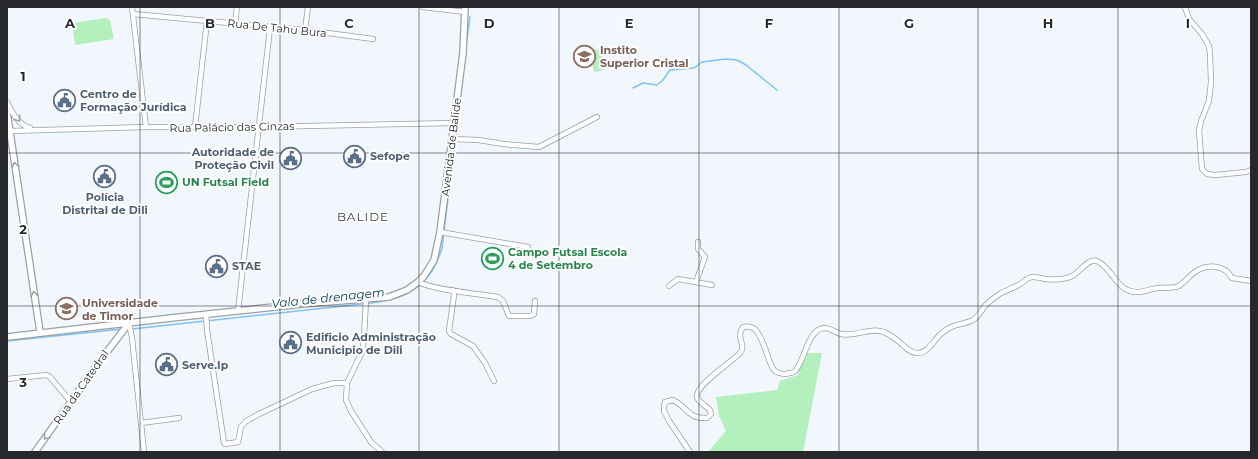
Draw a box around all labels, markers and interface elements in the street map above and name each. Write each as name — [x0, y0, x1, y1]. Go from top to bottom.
text: A — [64, 15, 76, 31]
text: B — [205, 15, 215, 31]
text: C — [344, 15, 354, 31]
text: D — [484, 15, 495, 31]
text: E — [625, 15, 634, 31]
text: F — [765, 15, 773, 31]
text: G — [904, 15, 914, 31]
text: H — [1043, 15, 1053, 31]
text: I — [1186, 15, 1190, 31]
street label: Rua De Tahu Bura — [227, 16, 327, 40]
school or university icon: Instito Superior Cristal — [571, 43, 597, 69]
place label: Instito Superior Cristal — [600, 43, 689, 70]
text: 1 — [20, 68, 26, 84]
public building icon: Centro de Formação Jurídica — [52, 87, 78, 113]
place label: Centro de Formação Jurídica — [80, 87, 187, 114]
street label: Avenida de Balide — [438, 97, 464, 197]
one-way arrow — [13, 114, 20, 121]
street label: Rua Palácio das Cinzas — [169, 119, 295, 135]
public building icon: Sefope — [341, 143, 367, 169]
place label: Autoridade de Proteção Civil — [191, 145, 274, 172]
public building icon: Autoridade de Proteção Civil — [277, 145, 303, 171]
place label: Sefope — [370, 149, 410, 163]
one-way arrow — [11, 162, 20, 168]
public building icon: Polícia Distrital de Dili — [92, 164, 118, 190]
sports icon: UN Futsal Field — [154, 169, 180, 195]
place label: UN Futsal Field — [182, 175, 269, 189]
place label: Polícia Distrital de Dili — [62, 190, 148, 217]
district label: BALIDE — [337, 209, 389, 224]
text: 2 — [19, 221, 27, 237]
sports icon: Campo Futsal Escola 4 de Setembro — [480, 245, 506, 271]
place label: Campo Futsal Escola 4 de Setembro — [508, 245, 628, 272]
public building icon: STAE — [204, 253, 230, 279]
place label: STAE — [232, 259, 261, 273]
water label: Vala de drenagem — [271, 284, 385, 311]
one-way arrow — [30, 291, 39, 297]
school or university icon: Universidade de Timor — [53, 296, 79, 322]
place label: Universidade de Timor — [82, 296, 158, 323]
public building icon: Edificio Administração Municipio de Dili — [278, 330, 304, 356]
place label: Edificio Administração Municipio de Dili — [306, 330, 436, 357]
street label: Rua da Catedral — [50, 347, 112, 427]
public building icon: Serve.Ip — [153, 352, 179, 378]
place label: Serve.Ip — [182, 358, 229, 372]
text: 3 — [18, 374, 27, 390]
one-way arrow — [44, 432, 51, 439]

